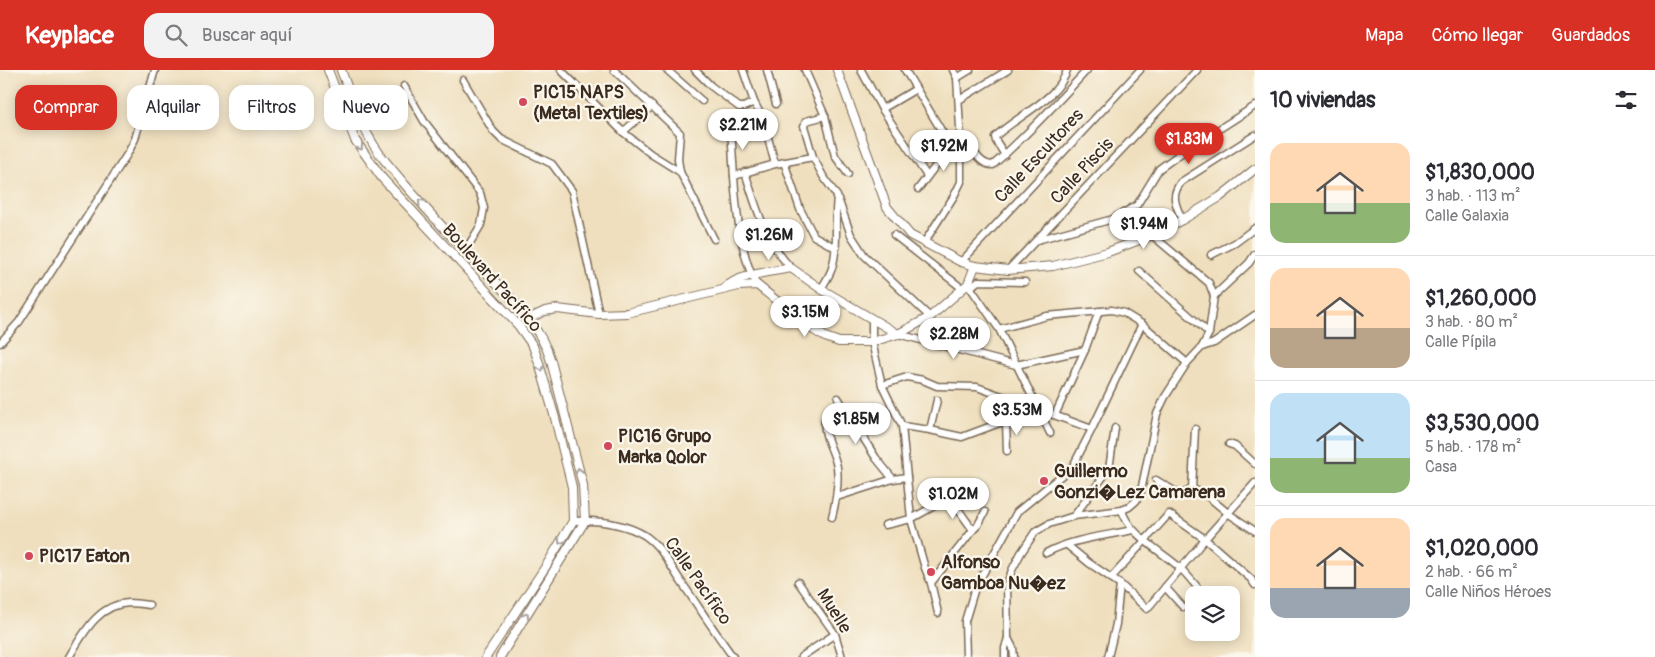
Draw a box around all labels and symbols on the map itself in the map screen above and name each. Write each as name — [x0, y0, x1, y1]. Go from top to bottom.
place label: PIC15 NAPS (Metal Textiles) — [533, 81, 649, 125]
marker: PIC15 NAPS (Metal Textiles) — [517, 96, 529, 108]
street label: Calle Escultores — [989, 104, 1089, 208]
pin: $2.21M — [702, 108, 784, 151]
pin: $1.83M — [1148, 122, 1230, 165]
pin: $1.92M — [903, 129, 985, 172]
street label: Calle Piscis — [1045, 133, 1119, 209]
one-way arrow — [354, 141, 363, 151]
one-way arrow — [418, 199, 427, 208]
pin: $1.94M — [1103, 208, 1185, 250]
pin: $1.26M — [728, 218, 810, 261]
street label: Boulevard Pacífico — [437, 219, 547, 337]
pin: $3.15M — [764, 296, 846, 338]
pin: $2.28M — [913, 318, 995, 360]
one-way arrow — [535, 363, 545, 372]
pin: $3.53M — [976, 394, 1058, 436]
pin: $1.85M — [815, 402, 897, 445]
place label: PIC16 Grupo Marka Qolor — [618, 425, 711, 469]
marker: PIC16 Grupo Marka Qolor — [602, 440, 614, 452]
place label: Guillermo Gonzi�Lez Camarena — [1054, 460, 1226, 504]
one-way arrow — [574, 466, 585, 475]
marker: Guillermo Gonzi�Lez Camarena — [1038, 475, 1050, 487]
pin: $1.02M — [912, 478, 994, 520]
street label: Calle Pacífico — [659, 533, 737, 630]
one-way arrow — [558, 535, 568, 544]
place label: PIC17 Eaton — [39, 545, 130, 568]
marker: PIC17 Eaton — [23, 550, 35, 562]
place label: Alfonso Gamboa Nu�ez — [941, 551, 1066, 595]
marker: Alfonso Gamboa Nu�ez — [925, 566, 937, 578]
street label: Muelle — [811, 584, 857, 638]
one-way arrow — [519, 612, 529, 621]

